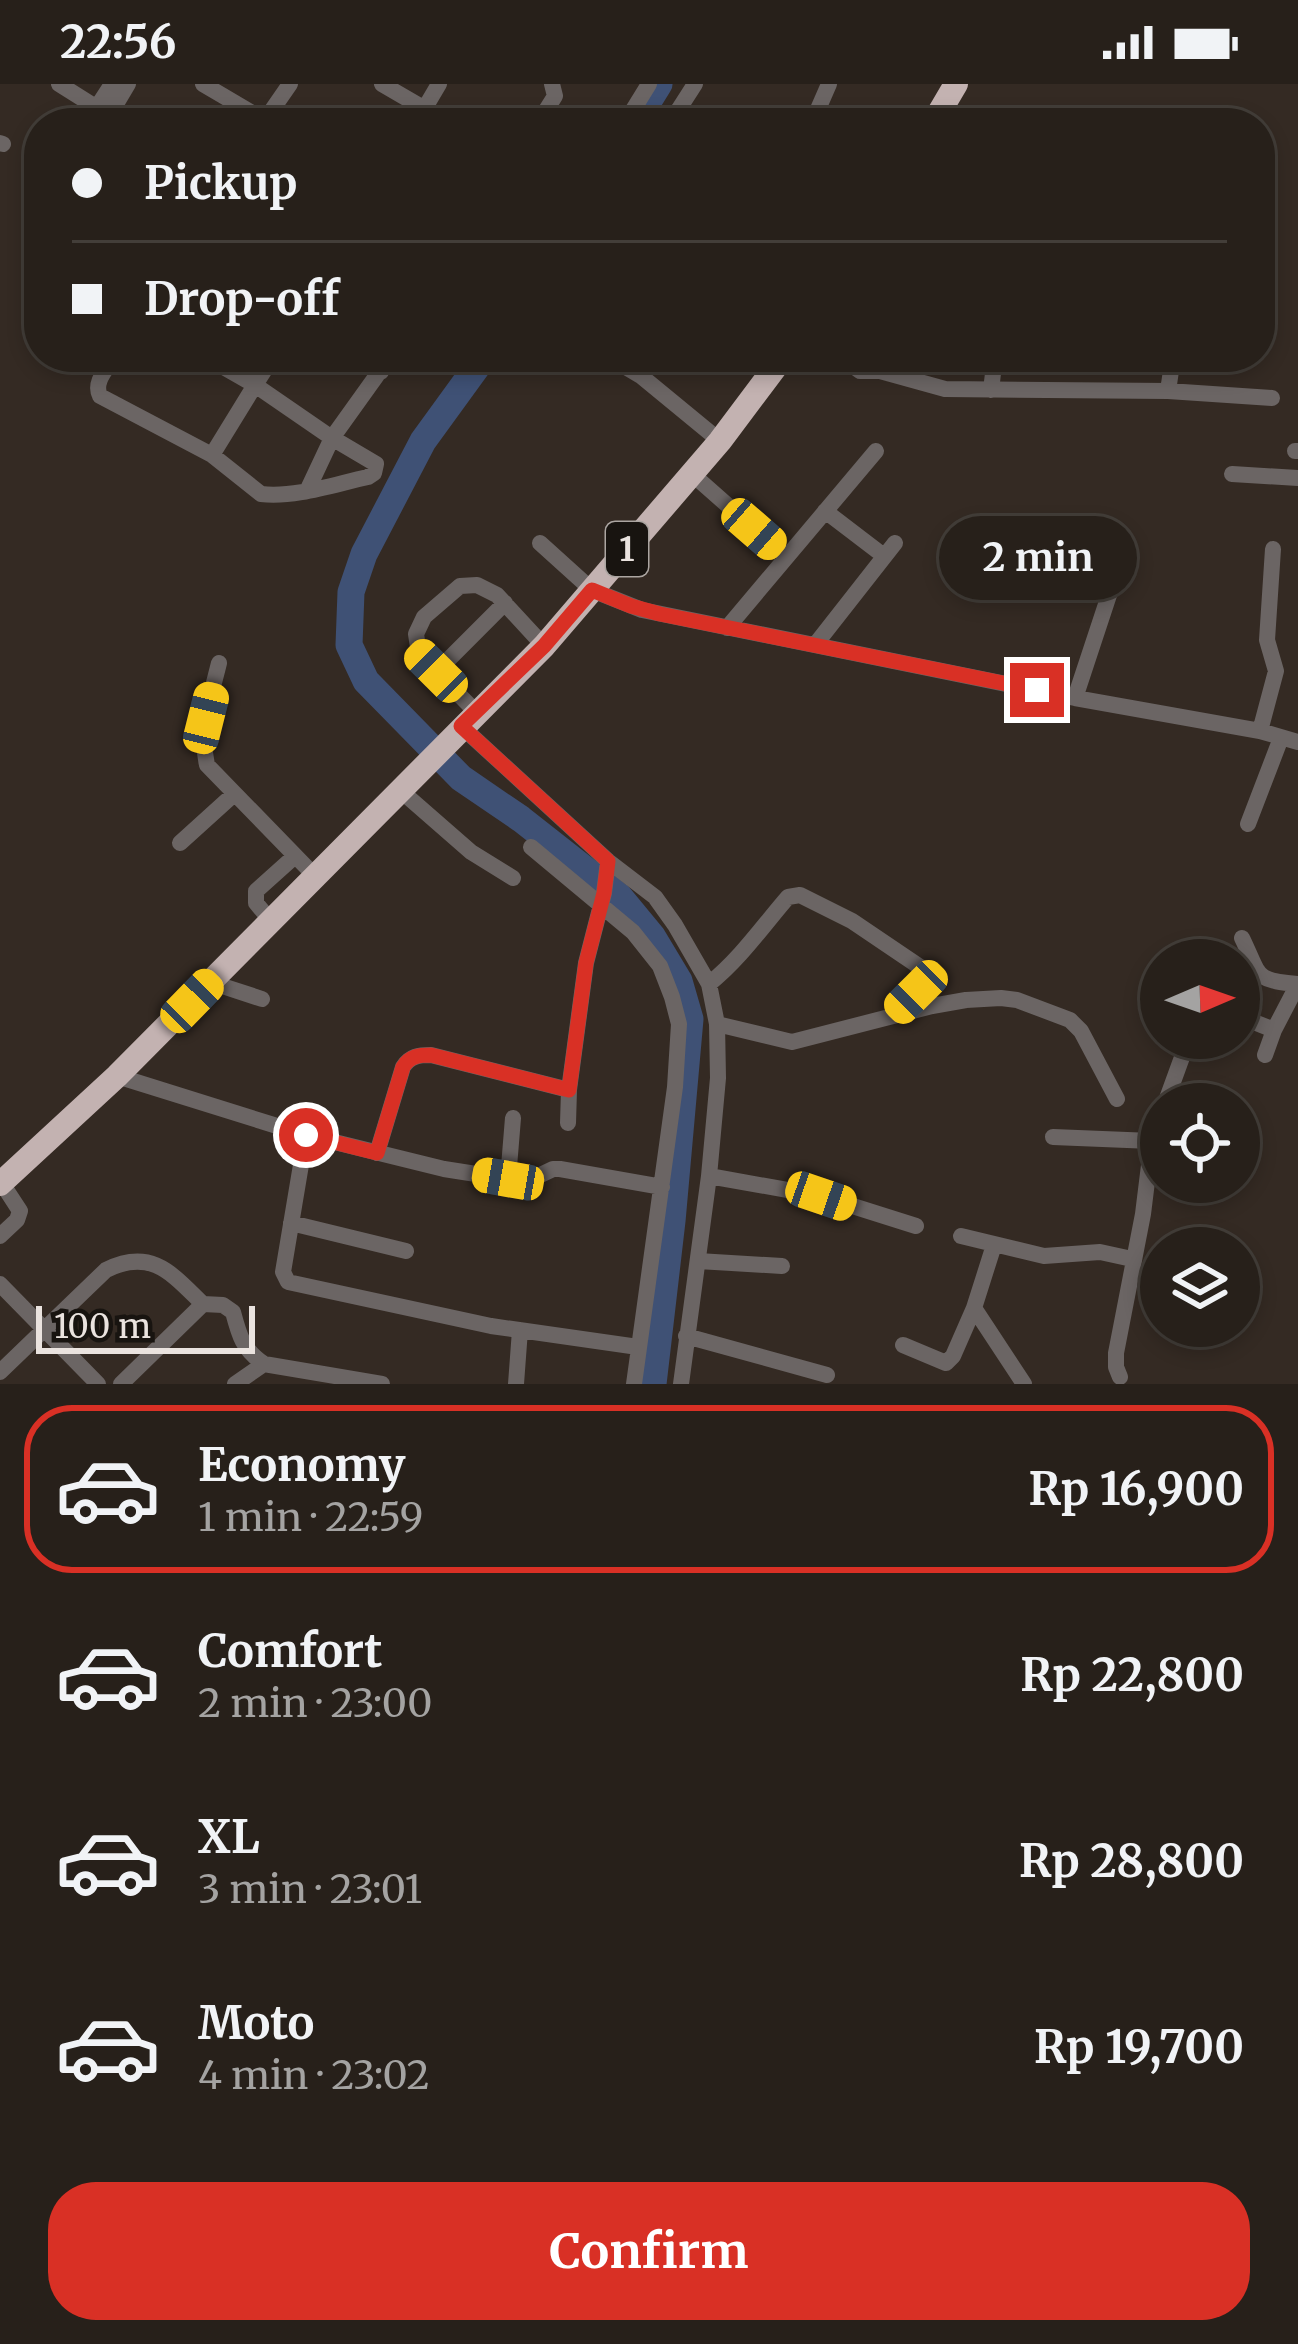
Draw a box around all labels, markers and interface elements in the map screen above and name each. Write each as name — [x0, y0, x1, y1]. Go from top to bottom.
text: 22:56 — [60, 14, 176, 70]
text: Pickup — [144, 155, 298, 211]
text: Drop-off — [144, 271, 339, 327]
car — [715, 492, 793, 566]
callout: 2 min — [938, 516, 1136, 600]
road number: 1 — [606, 522, 648, 576]
text: 2 min — [982, 533, 1094, 582]
car — [398, 633, 474, 709]
route end — [1010, 663, 1064, 717]
car — [180, 679, 232, 757]
north arrow — [1140, 939, 1260, 1059]
map controls — [1140, 939, 1260, 1347]
car — [878, 954, 954, 1030]
car — [154, 963, 230, 1039]
button: locate — [1140, 1083, 1260, 1203]
route start — [279, 1108, 333, 1162]
car — [469, 1155, 547, 1203]
car — [781, 1167, 861, 1225]
button: layers — [1140, 1227, 1260, 1347]
scale bar — [36, 1300, 255, 1353]
text: 100 m — [54, 1306, 151, 1347]
icon: car — [54, 1435, 162, 1543]
text: Economy — [198, 1437, 406, 1493]
text: Rp 16,900 — [1029, 1461, 1244, 1517]
text: 1 min · 22:59 — [198, 1493, 423, 1542]
icon: car — [54, 1621, 162, 1729]
text: Comfort — [198, 1623, 382, 1679]
text: Rp 22,800 — [1020, 1647, 1244, 1703]
text: 2 min · 23:00 — [198, 1679, 432, 1728]
icon: car — [54, 1807, 162, 1915]
text: XL — [198, 1809, 260, 1865]
text: Rp 28,800 — [1019, 1833, 1244, 1889]
text: 3 min · 23:01 — [198, 1865, 422, 1914]
icon: car — [54, 1993, 162, 2101]
text: Moto — [198, 1995, 314, 2051]
text: Rp 19,700 — [1034, 2019, 1244, 2075]
text: 4 min · 23:02 — [198, 2051, 430, 2100]
button: Confirm — [48, 2182, 1250, 2320]

